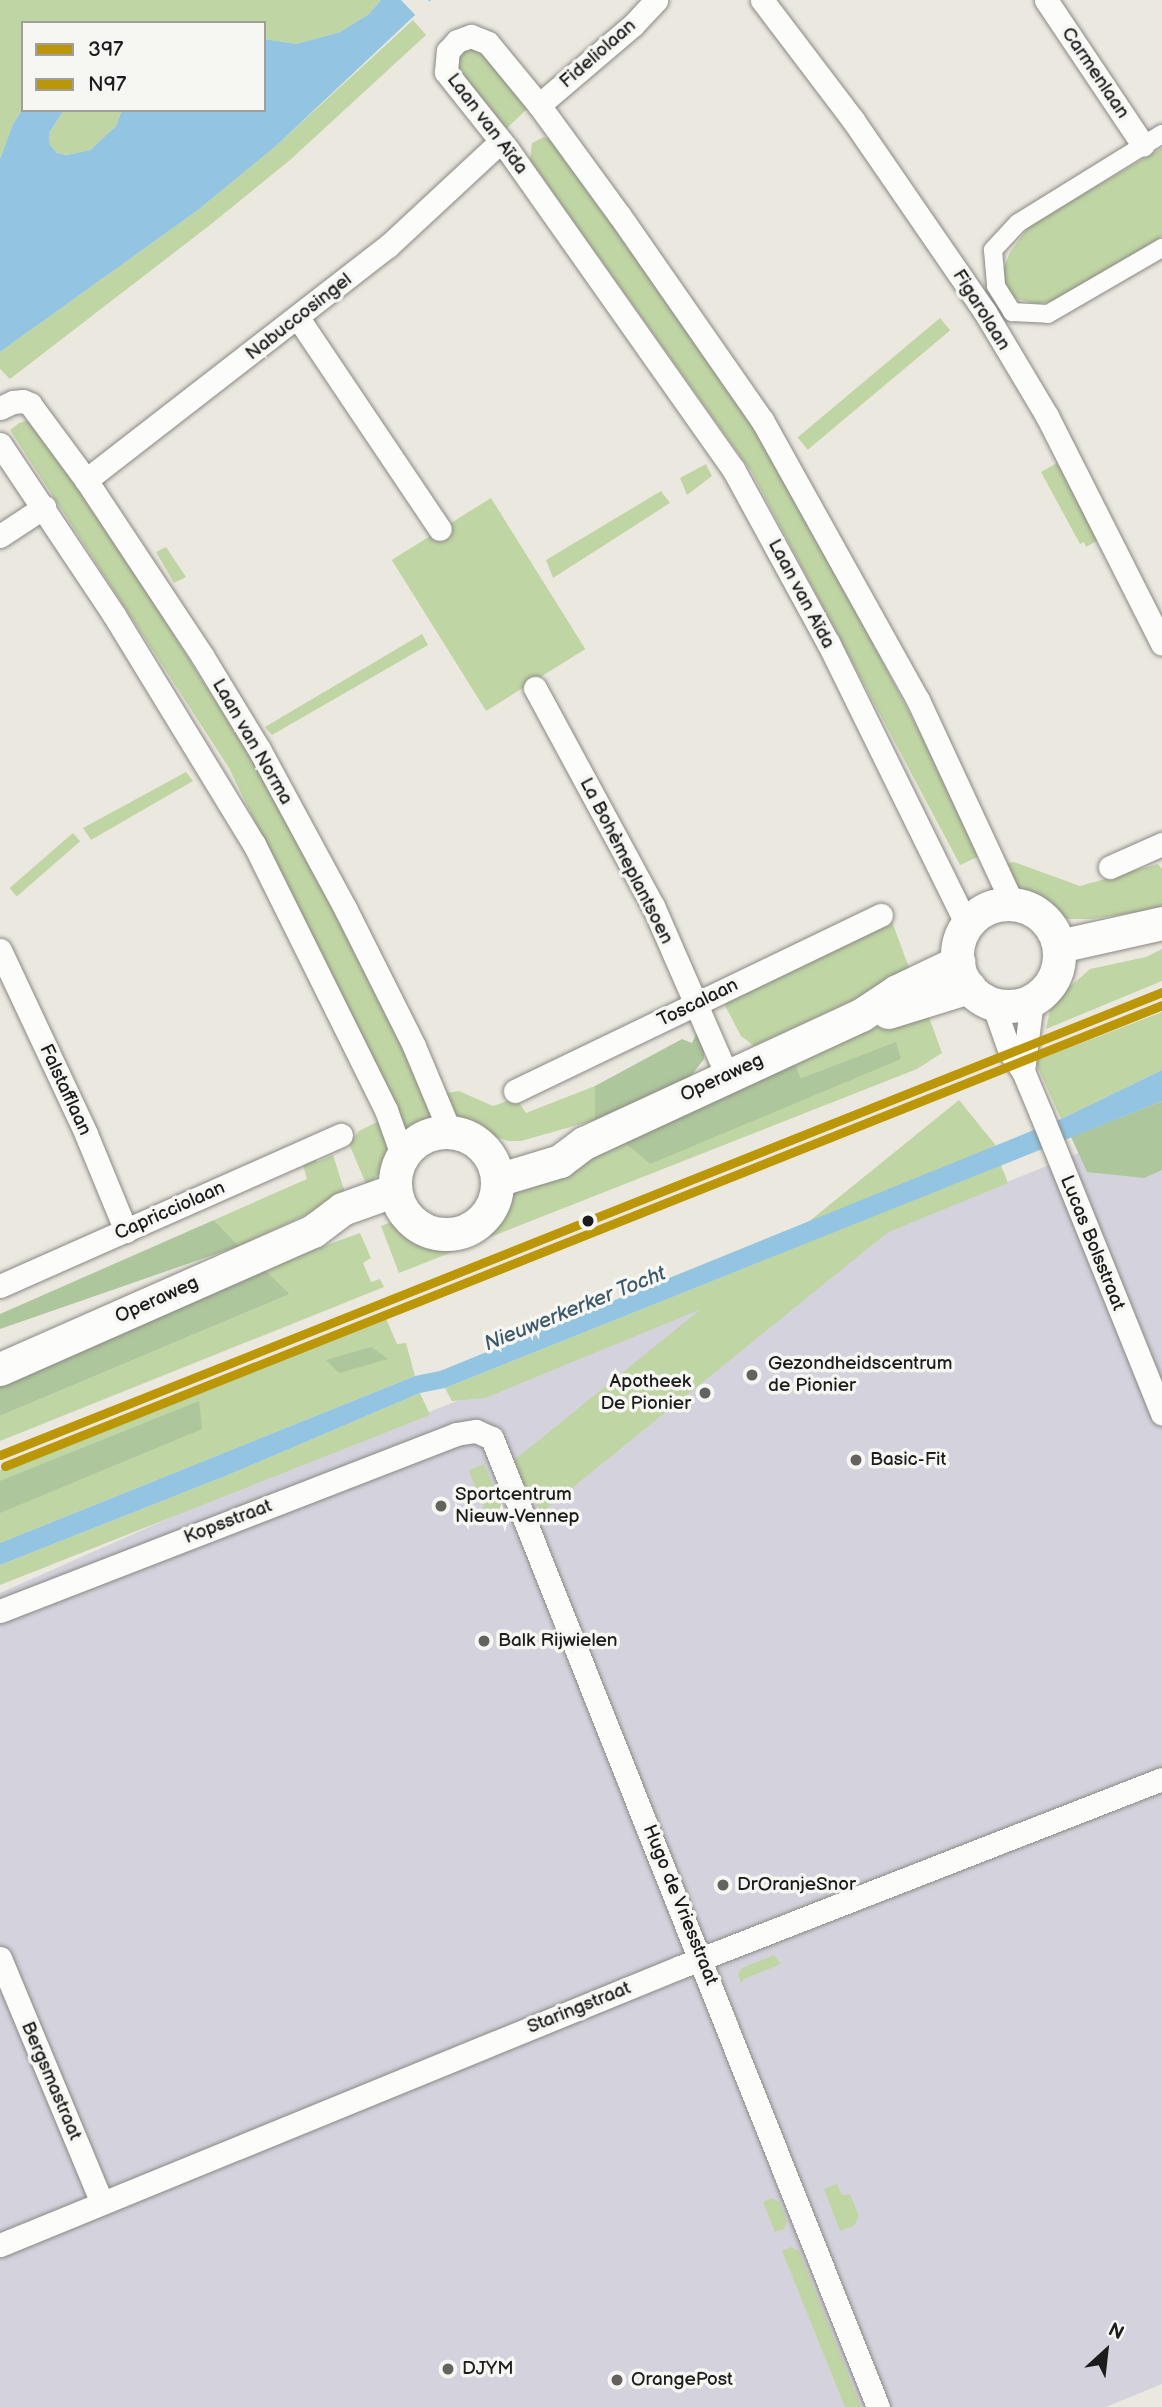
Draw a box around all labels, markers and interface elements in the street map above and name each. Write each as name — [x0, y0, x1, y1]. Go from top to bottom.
street label: Fideliolaan — [555, 15, 641, 93]
legend — [21, 21, 266, 112]
street label: Carmenlaan — [1056, 23, 1134, 123]
text: 397 — [88, 37, 123, 62]
street label: Laan van Aïda — [442, 69, 532, 179]
text: N97 — [88, 72, 126, 97]
street label: Figarolaan — [947, 265, 1015, 355]
street label: Nabuccosingel — [241, 269, 357, 365]
street label: Laan van Aïda — [763, 535, 839, 653]
street label: Laan van Norma — [207, 675, 297, 809]
street label: La Bohèmeplantsoen — [574, 774, 678, 948]
street label: Toscalaan — [654, 974, 742, 1032]
street label: Falstafflaan — [34, 1041, 96, 1139]
street label: Operaweg — [677, 1049, 767, 1107]
street label: Lucas Bolsstraat — [1055, 1172, 1129, 1314]
street label: Capricciolaan — [111, 1177, 229, 1245]
unlabelled marker — [581, 1214, 595, 1228]
water label: Nieuwerkerker Tocht — [480, 1261, 670, 1357]
street label: Operaweg — [112, 1272, 202, 1328]
place label: Gezondheidscentrum de Pionier — [768, 1353, 952, 1397]
marker: Gezondheidscentrum de Pionier — [742, 1365, 762, 1385]
place label: Apotheek De Pionier — [601, 1371, 691, 1415]
marker: Apotheek De Pionier — [697, 1385, 713, 1401]
place label: Basic-Fit — [870, 1449, 946, 1471]
marker: Basic-Fit — [848, 1452, 864, 1468]
place label: Sportcentrum Nieuw-Vennep — [455, 1484, 580, 1528]
street label: Kopsstraat — [181, 1495, 275, 1549]
marker: Sportcentrum Nieuw-Vennep — [433, 1498, 449, 1514]
place label: Balk Rijwielen — [498, 1630, 617, 1652]
marker: Balk Rijwielen — [476, 1633, 492, 1649]
street label: Hugo de Vriesstraat — [637, 1821, 723, 1989]
place label: DrOranjeSnor — [737, 1874, 856, 1896]
marker: DrOranjeSnor — [715, 1877, 731, 1893]
street label: Staringstraat — [524, 1977, 634, 2039]
street label: Bergsmastraat — [16, 2018, 86, 2144]
north arrow — [1071, 2316, 1141, 2386]
text: N — [1104, 2318, 1127, 2345]
place label: DJYM — [462, 2358, 514, 2380]
marker: DJYM — [440, 2361, 456, 2377]
place label: OrangePost — [631, 2369, 733, 2391]
marker: OrangePost — [609, 2372, 625, 2388]

